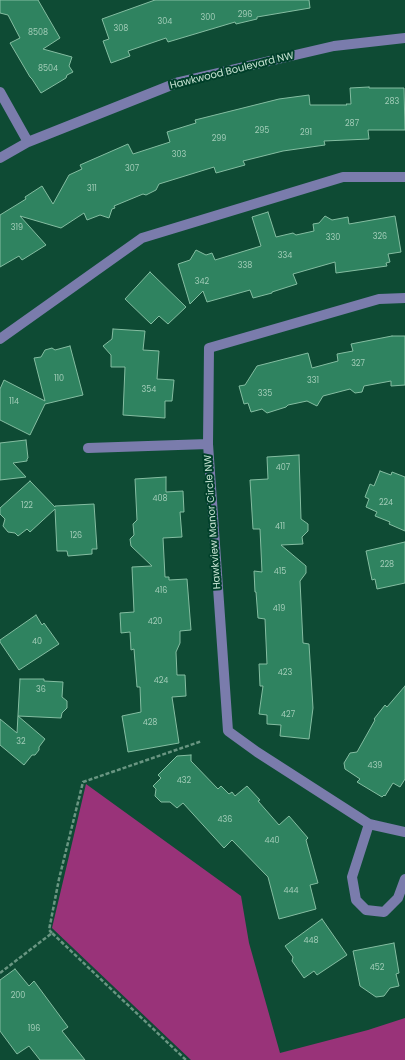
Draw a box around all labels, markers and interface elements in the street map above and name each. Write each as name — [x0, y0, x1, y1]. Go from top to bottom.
house number: 296 — [238, 10, 252, 20]
house number: 300 — [201, 13, 215, 23]
house number: 304 — [158, 17, 172, 27]
house number: 308 — [114, 24, 128, 34]
house number: 8508 — [28, 28, 48, 38]
street label: Hawkwood Boulevard NW — [169, 50, 295, 92]
house number: 8504 — [38, 64, 58, 74]
house number: 283 — [385, 97, 399, 107]
house number: 287 — [345, 119, 359, 129]
house number: 295 — [255, 126, 269, 136]
house number: 291 — [300, 128, 312, 138]
house number: 299 — [212, 134, 226, 144]
house number: 303 — [172, 150, 186, 160]
house number: 307 — [125, 164, 139, 174]
house number: 311 — [87, 184, 97, 194]
house number: 319 — [11, 223, 23, 233]
house number: 326 — [373, 232, 387, 242]
house number: 330 — [326, 233, 340, 243]
house number: 334 — [278, 251, 292, 261]
house number: 338 — [238, 261, 252, 271]
house number: 342 — [195, 277, 209, 287]
house number: 327 — [351, 359, 365, 369]
house number: 110 — [54, 374, 64, 384]
house number: 331 — [307, 376, 319, 386]
house number: 354 — [142, 385, 156, 395]
house number: 335 — [258, 389, 272, 399]
house number: 114 — [9, 397, 19, 407]
street label: Hawkview Manor Circle NW — [202, 454, 224, 590]
house number: 407 — [276, 463, 290, 473]
house number: 408 — [152, 494, 168, 504]
house number: 224 — [379, 498, 393, 508]
house number: 122 — [21, 501, 33, 511]
house number: 411 — [275, 522, 285, 532]
house number: 126 — [70, 531, 82, 541]
house number: 228 — [380, 560, 394, 570]
house number: 415 — [274, 567, 286, 577]
house number: 416 — [155, 586, 167, 596]
house number: 419 — [273, 604, 285, 614]
house number: 420 — [148, 617, 162, 627]
house number: 40 — [32, 637, 42, 647]
house number: 423 — [278, 668, 292, 678]
house number: 424 — [154, 676, 168, 686]
house number: 36 — [36, 685, 46, 695]
house number: 427 — [281, 710, 295, 720]
house number: 428 — [143, 718, 157, 728]
house number: 32 — [16, 737, 26, 747]
house number: 439 — [368, 761, 382, 771]
house number: 432 — [177, 776, 191, 786]
house number: 436 — [218, 815, 232, 825]
house number: 440 — [264, 836, 280, 846]
house number: 444 — [283, 886, 299, 896]
house number: 448 — [303, 936, 319, 946]
house number: 452 — [370, 963, 384, 973]
house number: 200 — [11, 991, 25, 1001]
house number: 196 — [28, 1024, 40, 1034]

